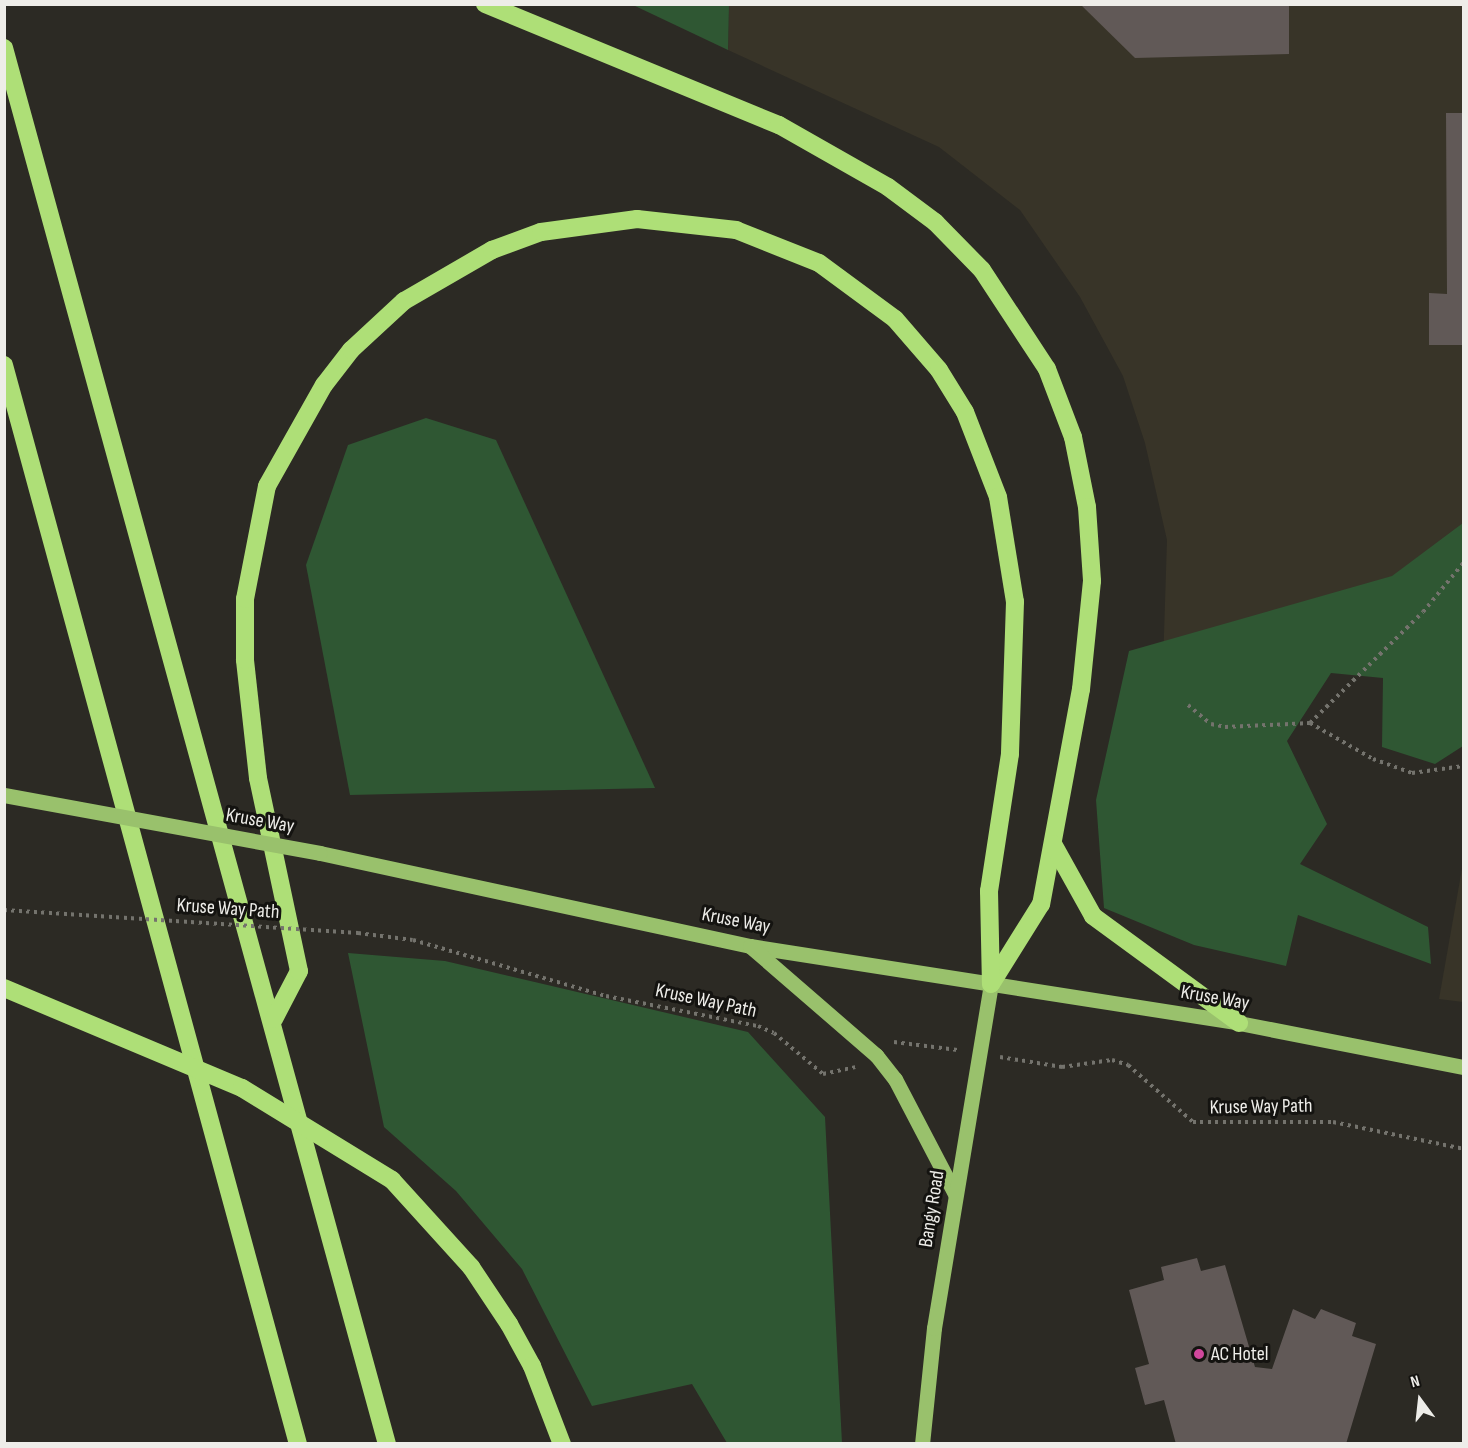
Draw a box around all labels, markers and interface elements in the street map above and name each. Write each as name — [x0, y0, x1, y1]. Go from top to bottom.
street label: Kruse Way — [224, 803, 296, 839]
street label: Kruse Way Path — [176, 893, 280, 925]
street label: Kruse Way — [700, 903, 772, 939]
street label: Kruse Way Path — [653, 979, 759, 1023]
street label: Kruse Way — [1179, 980, 1251, 1016]
street label: Kruse Way Path — [1209, 1094, 1313, 1120]
street label: Bangy Road — [914, 1169, 950, 1249]
place label: AC Hotel — [1211, 1342, 1268, 1366]
marker: AC Hotel — [1192, 1347, 1206, 1361]
north arrow — [1390, 1370, 1450, 1430]
text: N — [1409, 1372, 1422, 1392]

